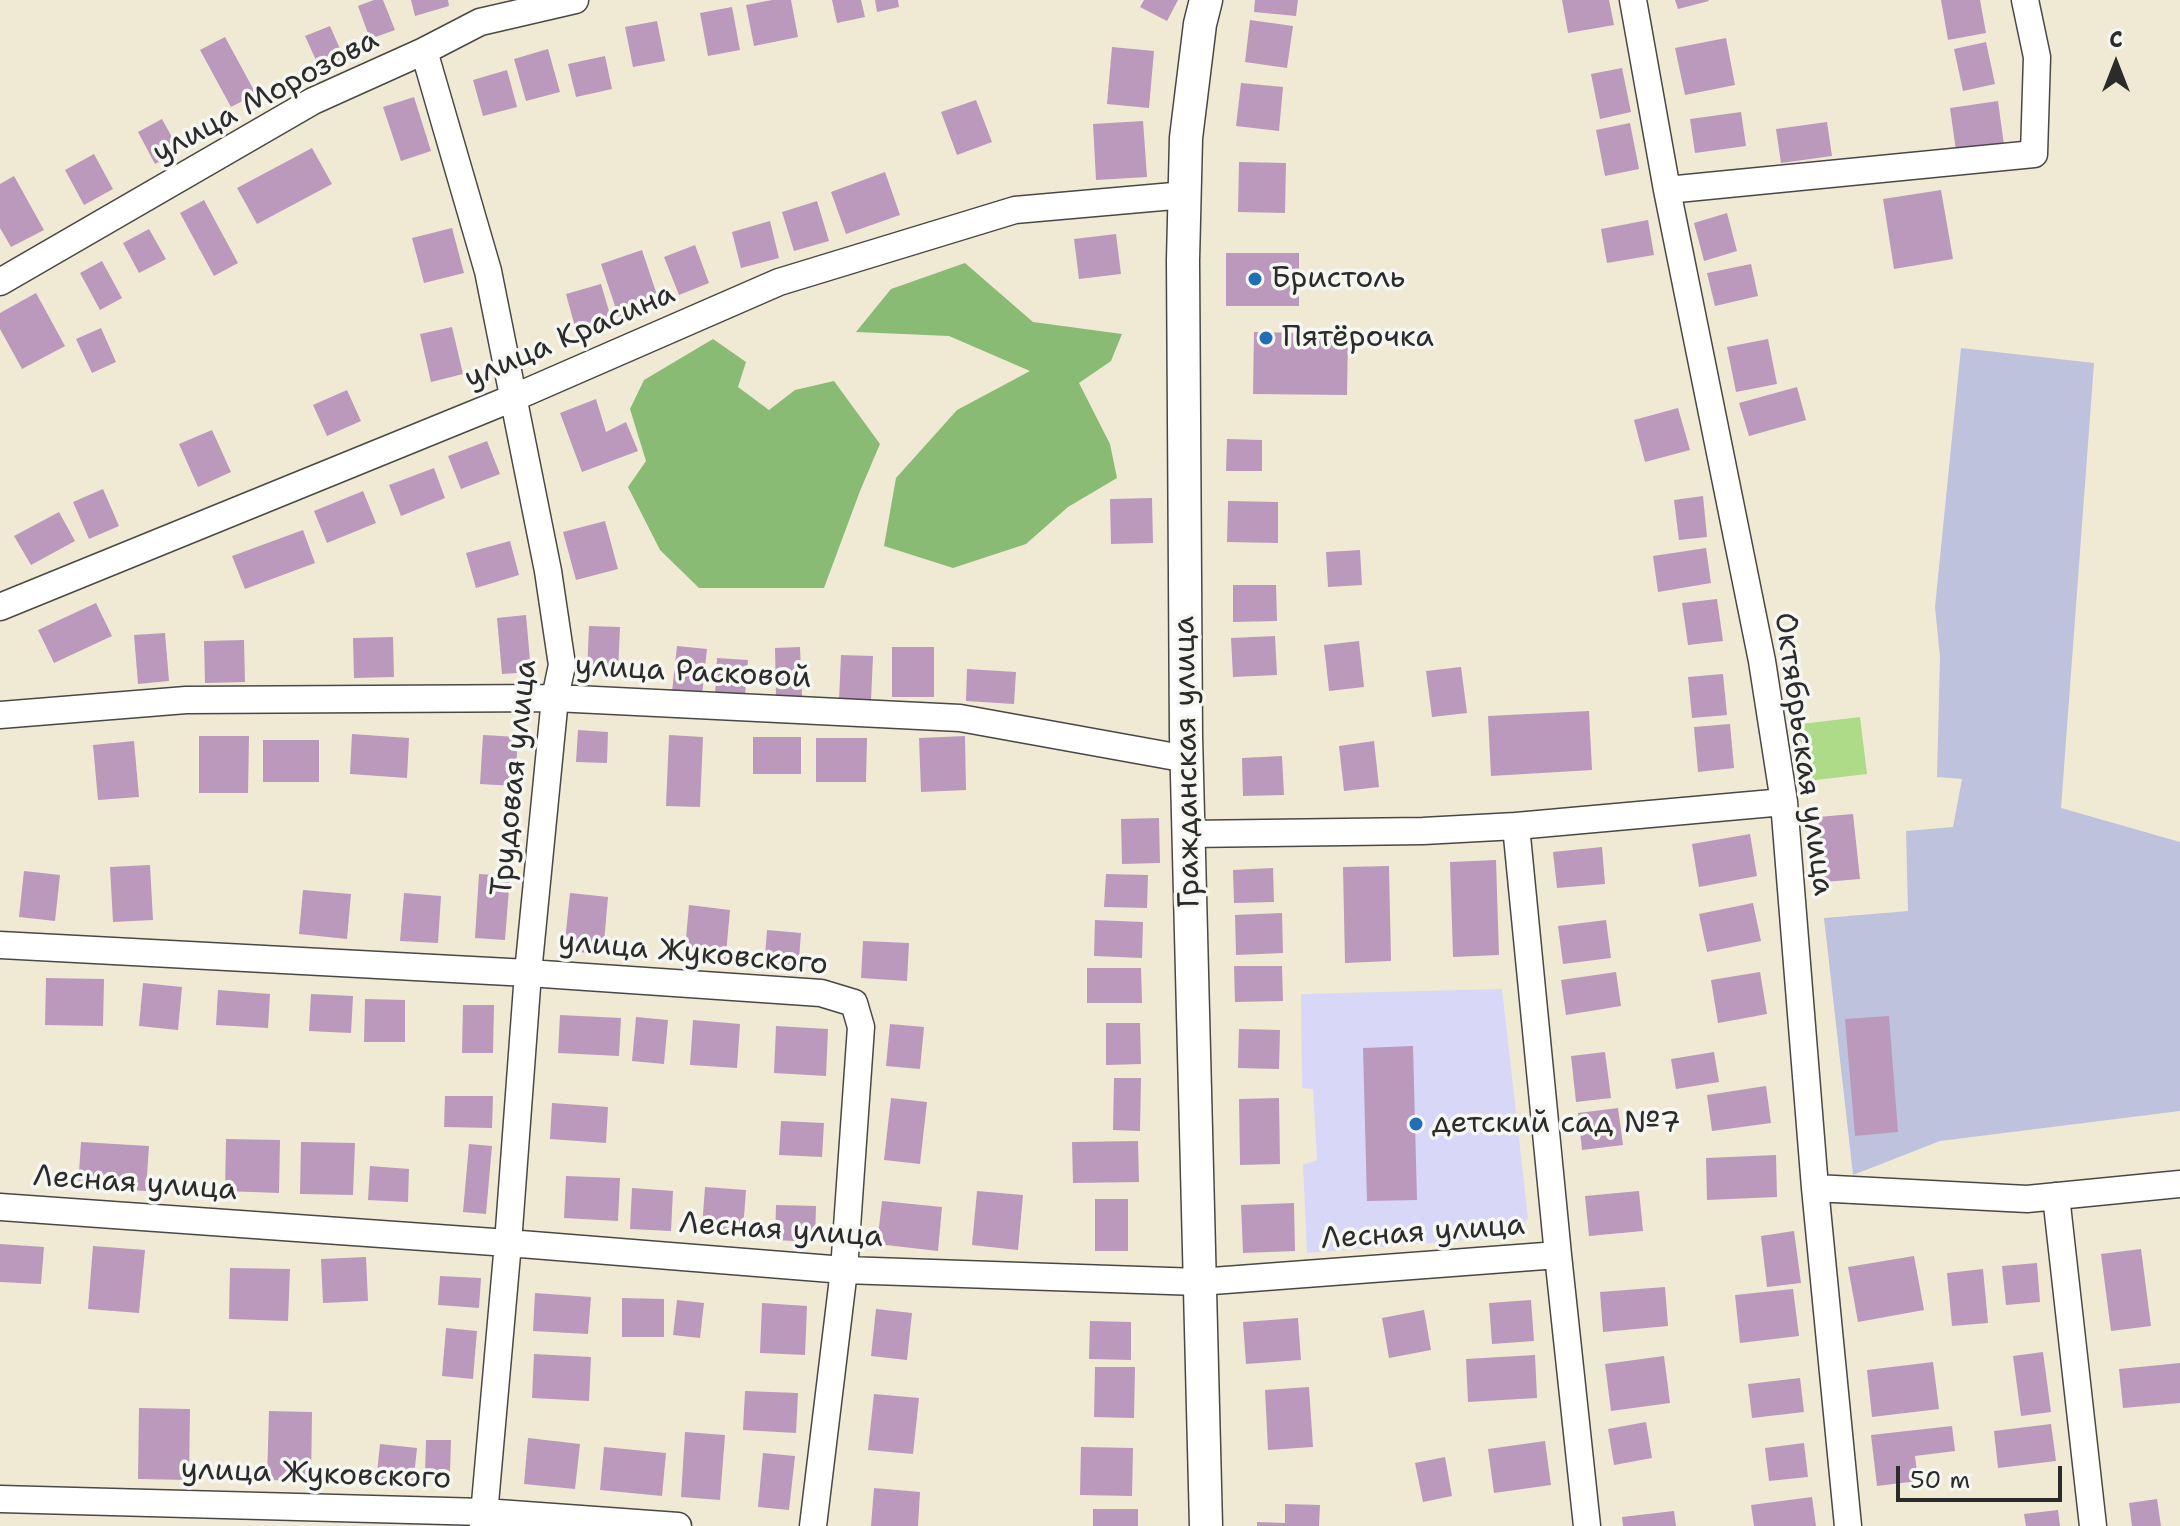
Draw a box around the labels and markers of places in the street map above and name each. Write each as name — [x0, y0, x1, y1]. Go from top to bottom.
place label: Бристоль — [1271, 261, 1405, 297]
marker: Бристоль — [1246, 270, 1264, 288]
place label: Пятёрочка — [1282, 320, 1434, 356]
marker: Пятёрочка — [1257, 329, 1275, 347]
place label: детский сад №7 — [1432, 1106, 1681, 1142]
marker: детский сад №7 — [1407, 1115, 1425, 1133]

